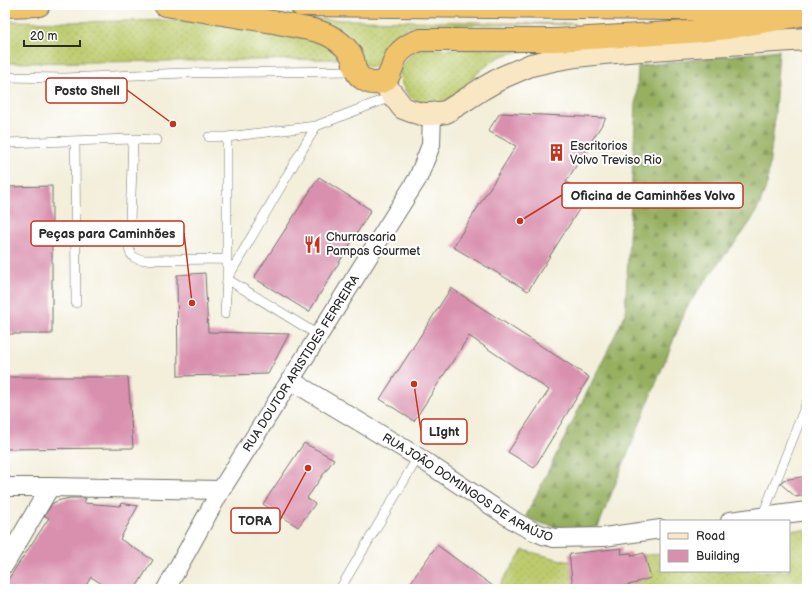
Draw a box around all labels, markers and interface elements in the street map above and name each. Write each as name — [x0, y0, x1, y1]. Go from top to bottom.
scale bar — [24, 22, 80, 48]
text: 20 m — [30, 29, 57, 44]
callout: Posto Shell — [46, 78, 127, 103]
text: Posto Shell — [54, 83, 120, 99]
place label: Escritorios Volvo Treviso Rio — [570, 139, 662, 168]
building icon: Escritorios Volvo Treviso Rio — [547, 143, 567, 163]
callout: Oficina de Caminhões Volvo — [562, 183, 743, 208]
text: Oficina de Caminhões Volvo — [571, 188, 735, 204]
callout: Peças para Caminhões — [31, 221, 184, 246]
text: Peças para Caminhões — [39, 226, 175, 242]
place label: Churrascaria Pampas Gourmet — [326, 230, 420, 259]
restaurant icon: Churrascaria Pampas Gourmet — [303, 234, 323, 254]
street label: RUA DOUTOR ARISTIDES FERREIRA — [240, 272, 363, 455]
callout: LIght — [421, 419, 467, 444]
text: LIght — [429, 424, 460, 440]
street label: RUA JOÃO DOMINGOS DE ARAÚJO — [380, 430, 555, 545]
callout: TORA — [231, 508, 280, 533]
text: TORA — [238, 513, 272, 529]
legend — [660, 520, 790, 572]
text: Road — [696, 529, 725, 544]
text: Building — [696, 549, 740, 564]

